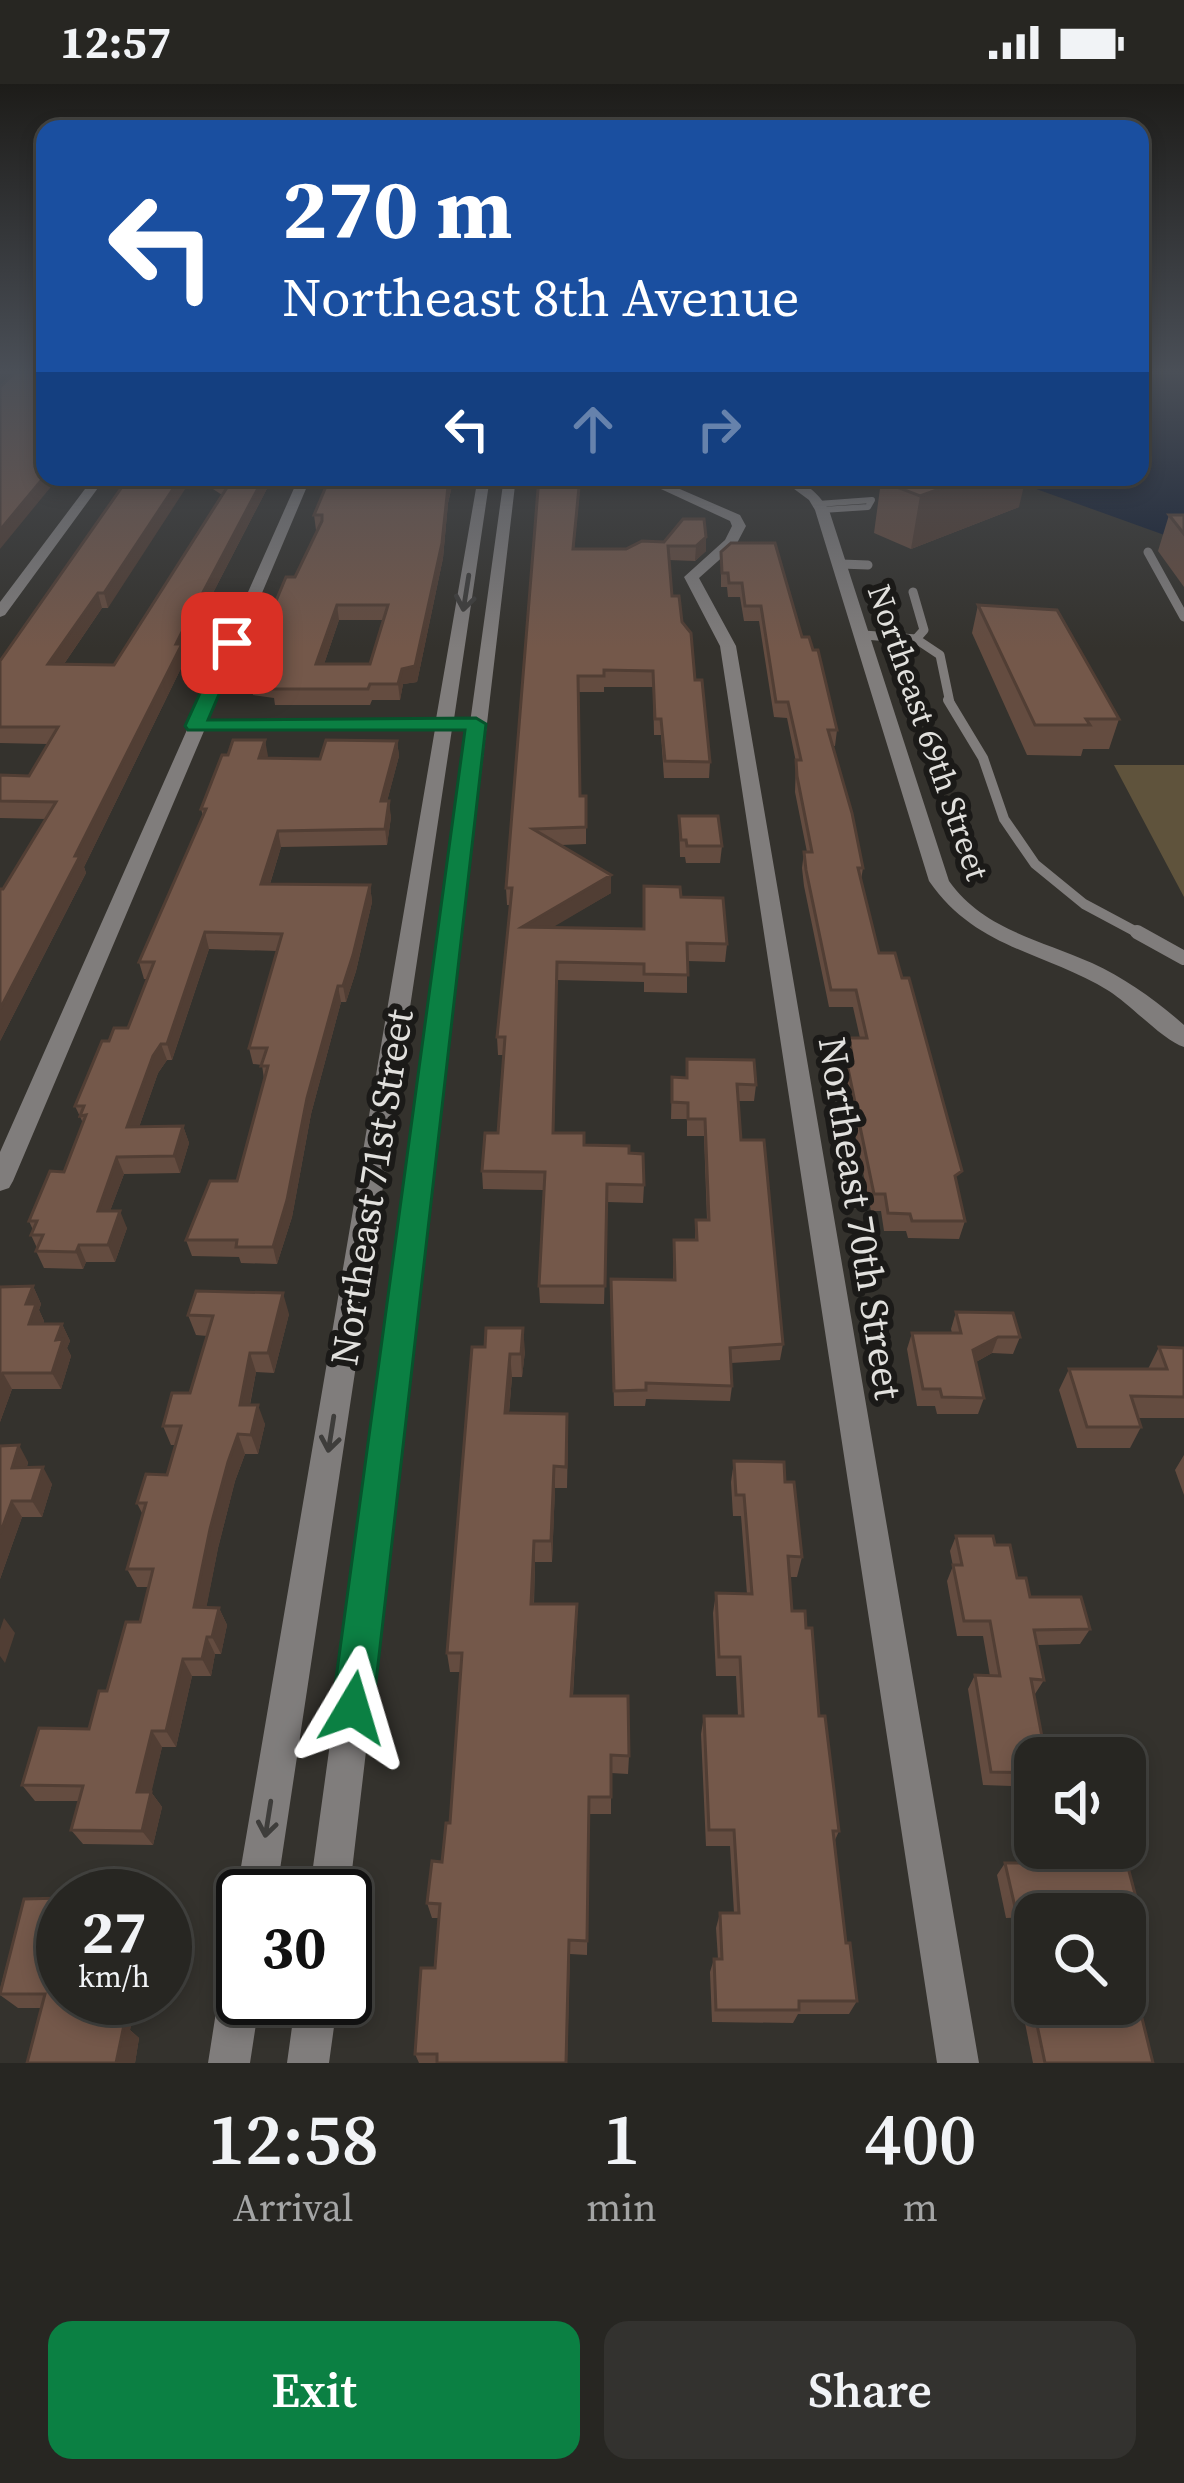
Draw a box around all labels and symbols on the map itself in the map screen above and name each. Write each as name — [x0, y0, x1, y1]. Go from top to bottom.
one-way arrow — [454, 572, 477, 611]
street label: Northeast 69th Street — [857, 578, 1000, 886]
pin — [181, 592, 283, 694]
street label: Northeast 71st Street — [317, 1005, 426, 1369]
street label: Northeast 70th Street — [806, 1033, 915, 1403]
one-way arrow — [318, 1413, 341, 1452]
position arrow — [290, 1645, 416, 1771]
one-way arrow — [256, 1798, 279, 1837]
speed limit sign: 30 — [216, 1869, 372, 2025]

